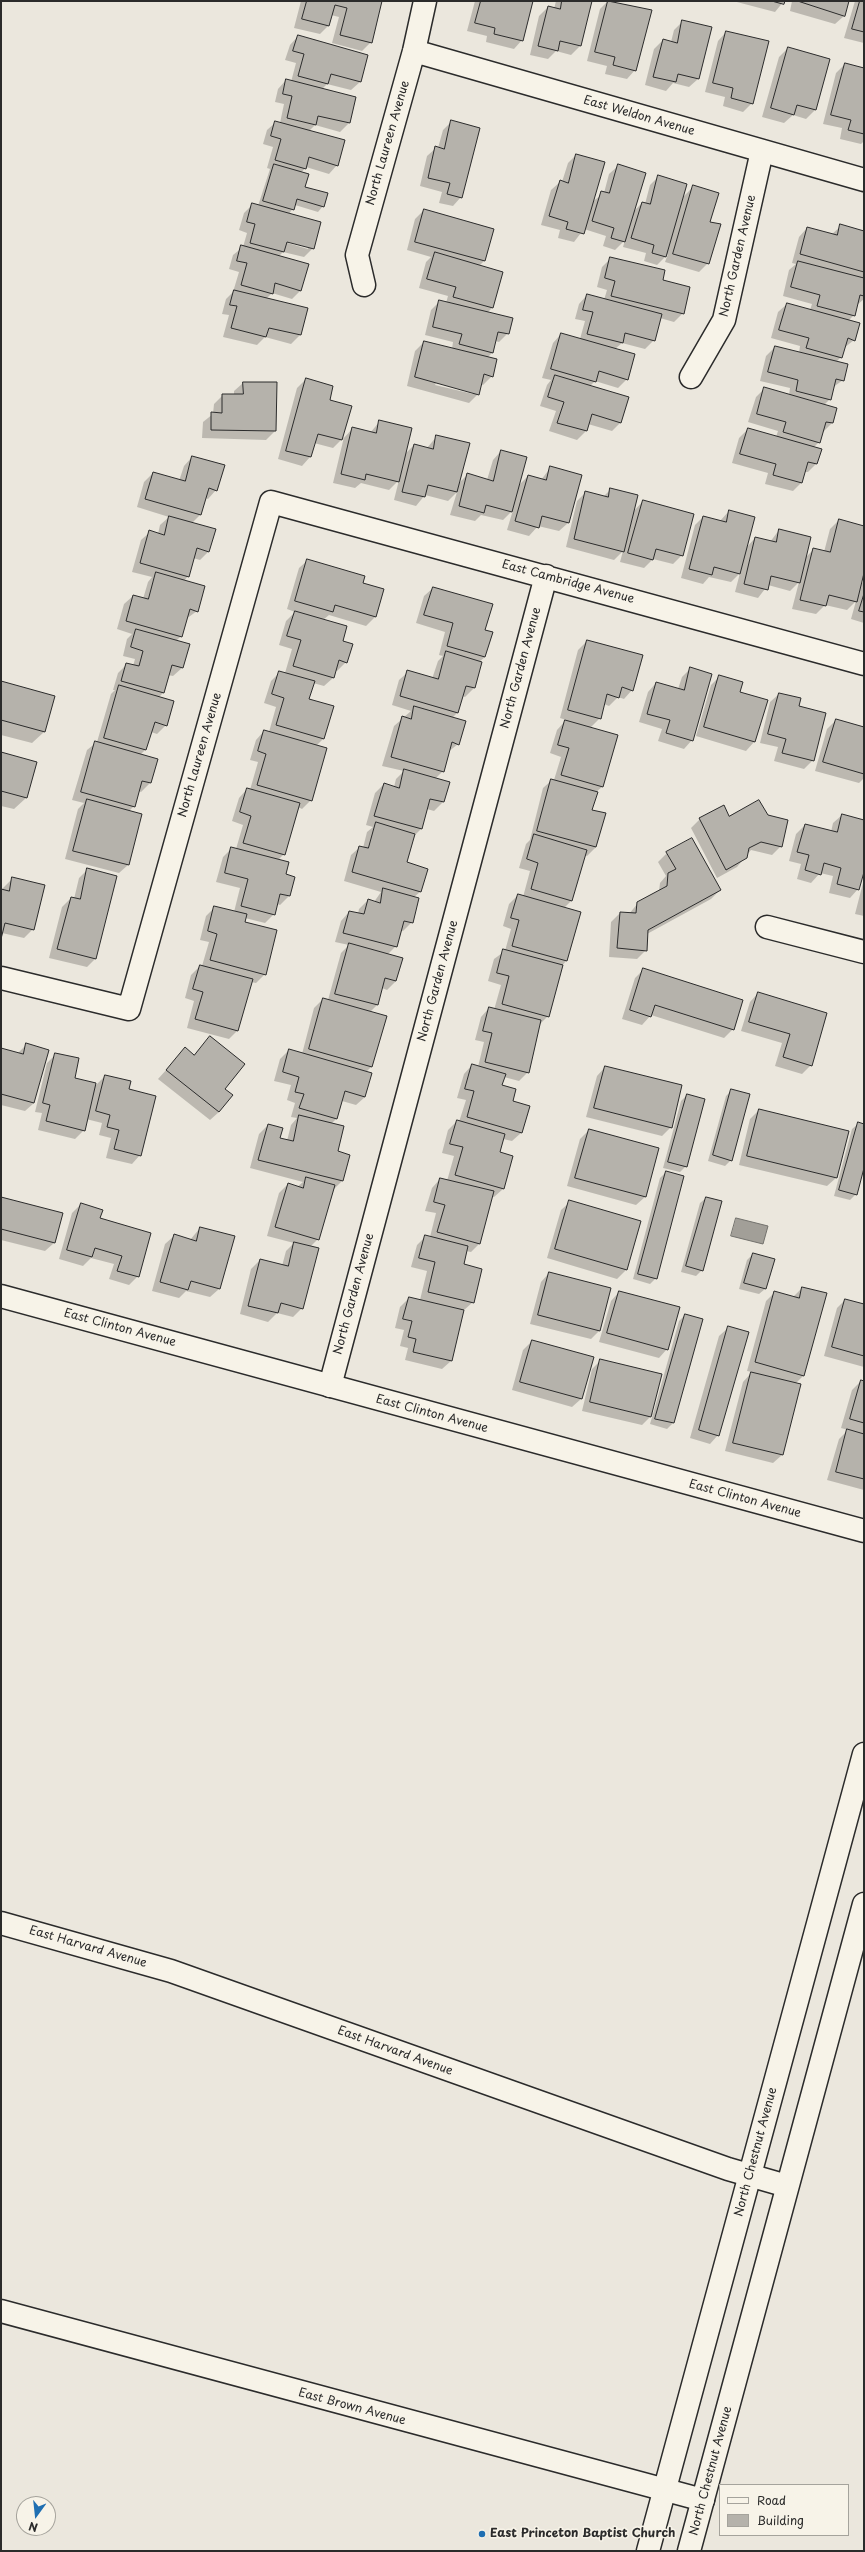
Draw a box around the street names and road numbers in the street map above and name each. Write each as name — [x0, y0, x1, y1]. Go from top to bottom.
street label: North Laureen Avenue — [363, 79, 413, 207]
street label: East Weldon Avenue — [582, 93, 696, 139]
street label: North Garden Avenue — [717, 194, 759, 318]
street label: East Cambridge Avenue — [500, 557, 636, 607]
street label: North Garden Avenue — [498, 606, 544, 730]
street label: North Laureen Avenue — [175, 691, 225, 819]
street label: North Garden Avenue — [415, 919, 461, 1043]
street label: North Garden Avenue — [331, 1232, 377, 1356]
street label: East Clinton Avenue — [62, 1306, 178, 1350]
street label: East Clinton Avenue — [374, 1392, 490, 1436]
street label: East Clinton Avenue — [687, 1477, 803, 1521]
street label: East Harvard Avenue — [27, 1923, 149, 1971]
street label: East Harvard Avenue — [335, 2023, 455, 2079]
street label: North Chestnut Avenue — [732, 2086, 780, 2218]
street label: East Brown Avenue — [297, 2386, 407, 2428]
street label: North Chestnut Avenue — [687, 2405, 735, 2537]

